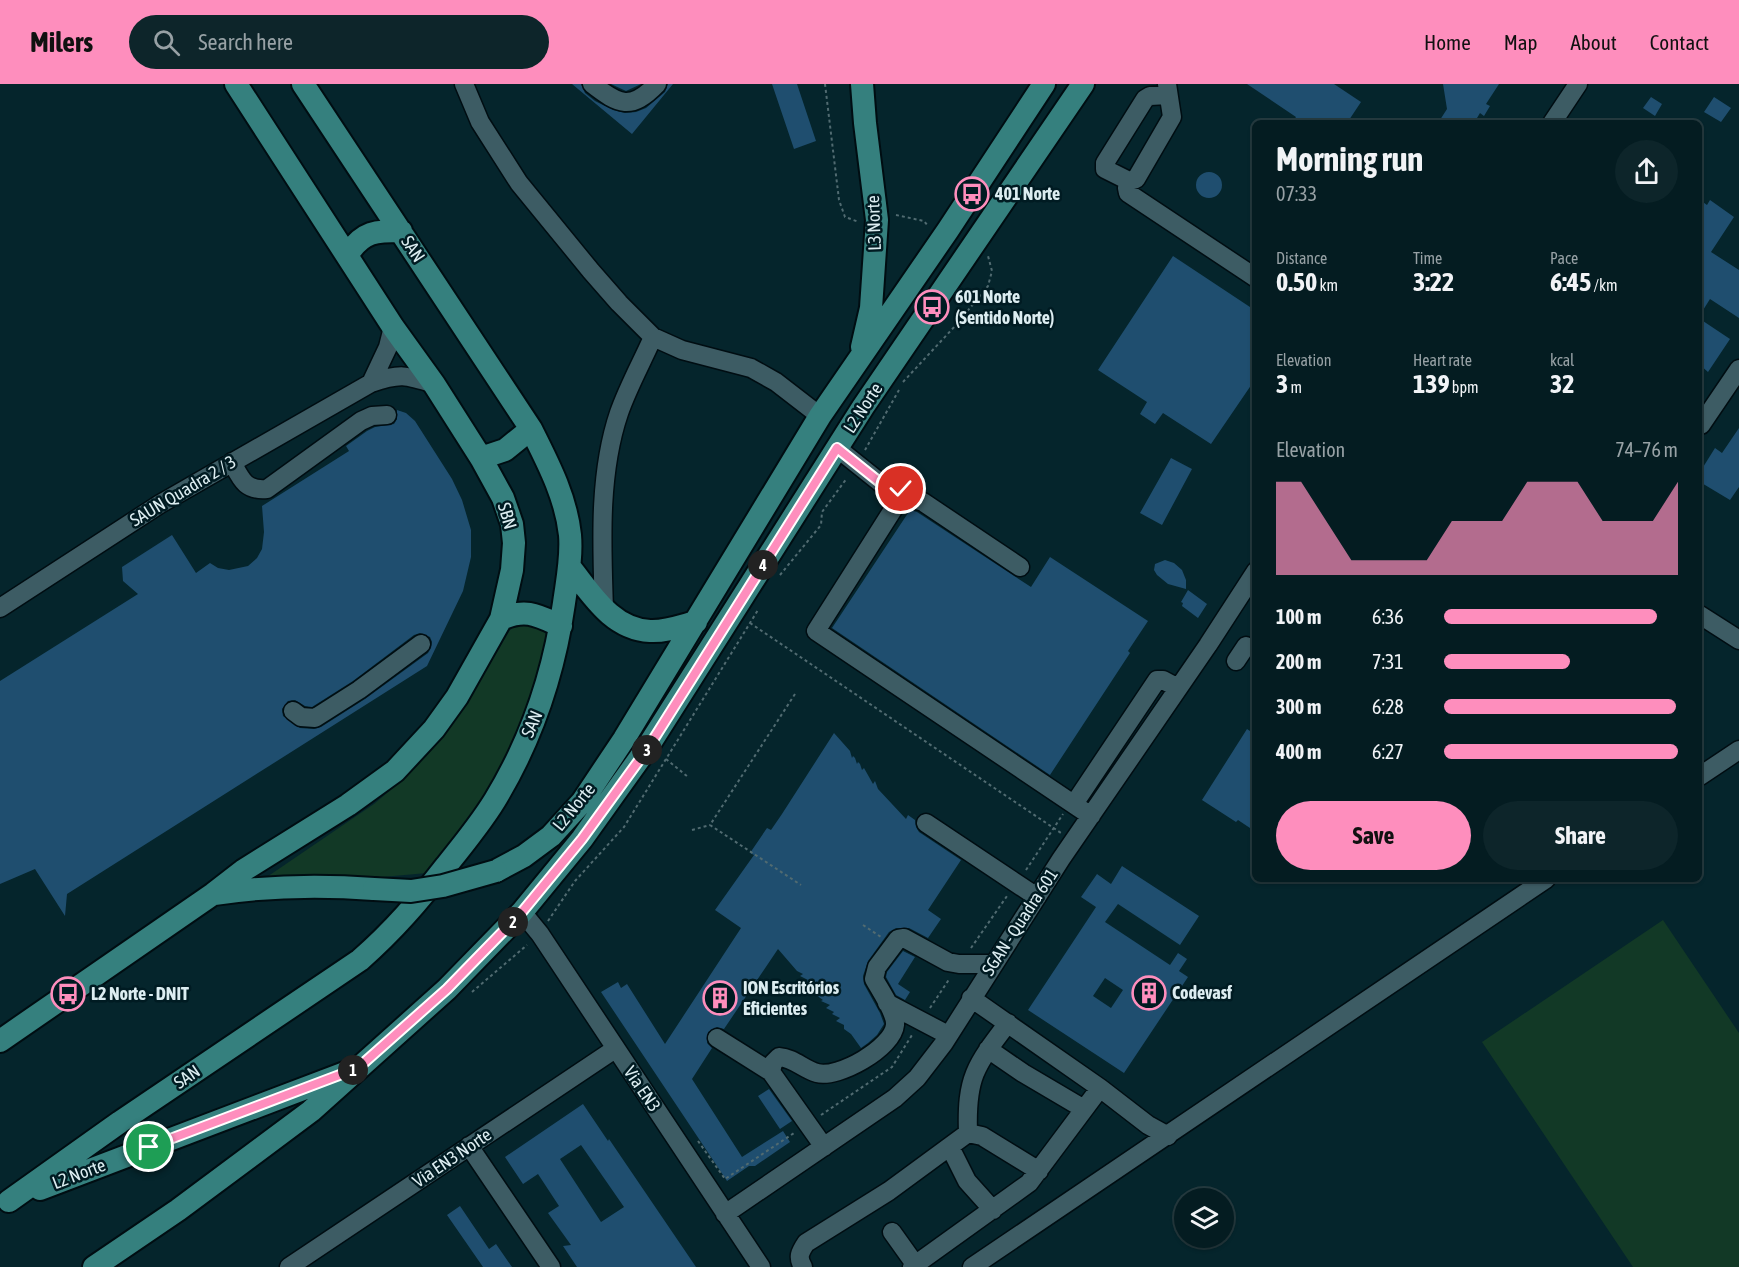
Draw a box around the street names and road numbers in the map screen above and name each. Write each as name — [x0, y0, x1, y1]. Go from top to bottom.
street label: L3 Norte — [862, 195, 885, 251]
street label: SAN — [397, 232, 430, 266]
street label: L2 Norte — [839, 379, 886, 437]
street label: SAUN Quadra 2 / 3 — [126, 451, 240, 530]
street label: SBN — [494, 500, 521, 532]
street label: SAN — [517, 707, 546, 740]
street label: L2 Norte — [548, 779, 599, 835]
street label: SGAN - Quadra 601 — [977, 864, 1062, 979]
street label: SAN — [170, 1060, 204, 1093]
street label: Via EN3 — [620, 1062, 665, 1116]
street label: Via EN3 Norte — [408, 1124, 495, 1192]
street label: L2 Norte — [49, 1154, 108, 1193]

